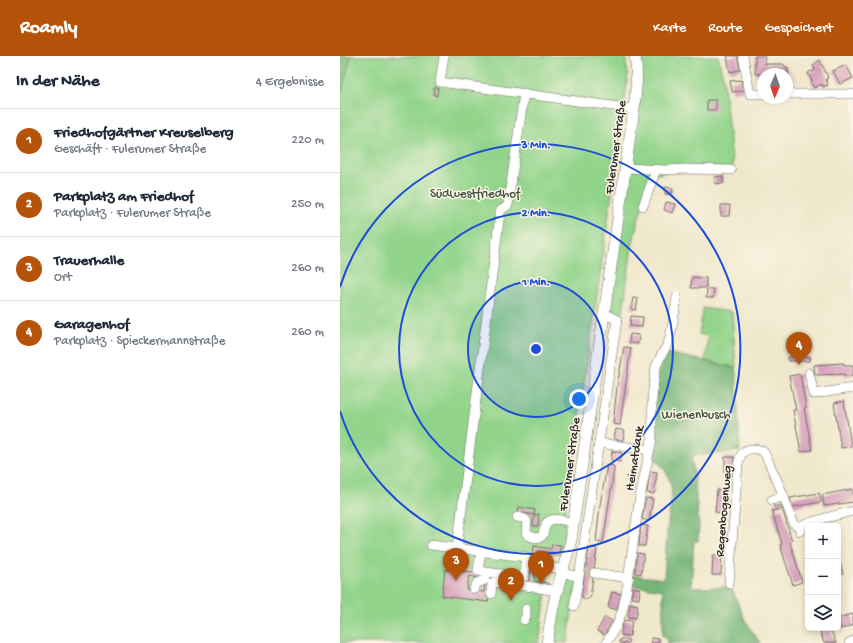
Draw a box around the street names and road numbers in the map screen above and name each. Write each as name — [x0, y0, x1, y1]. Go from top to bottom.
street label: Fulerumer Straße — [602, 99, 631, 196]
street label: Fulerumer Straße — [556, 416, 585, 513]
street label: Heimatdank — [623, 424, 648, 492]
street label: Regenbogenweg — [713, 465, 736, 558]

